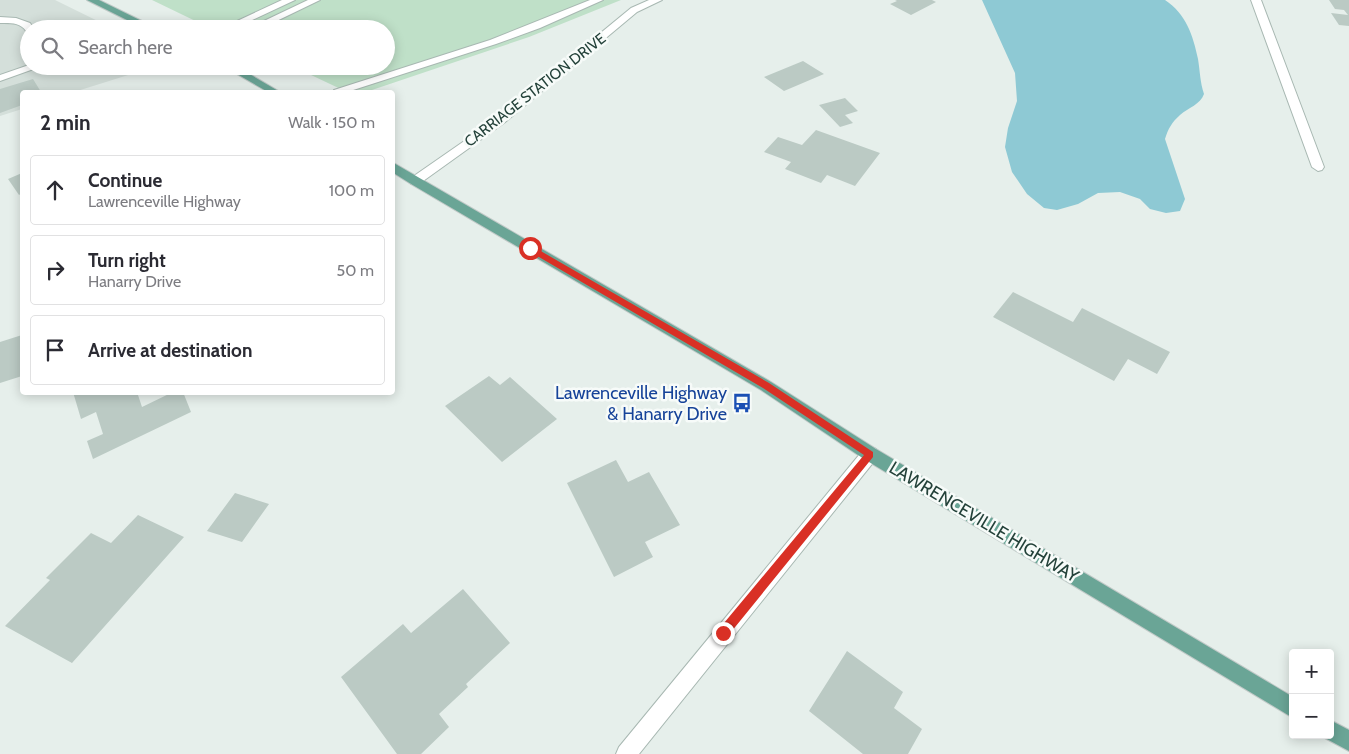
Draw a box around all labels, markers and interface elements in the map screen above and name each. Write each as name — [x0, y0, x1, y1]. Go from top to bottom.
search box — [20, 20, 395, 75]
street label: CARRIAGE STATION DRIVE — [461, 29, 609, 151]
icon: search — [38, 34, 66, 62]
text: Search here — [78, 36, 172, 59]
text: 2 min — [40, 110, 91, 135]
text: Walk · 150 m — [288, 113, 375, 132]
text: Continue — [88, 169, 162, 192]
icon: ahead — [41, 176, 69, 204]
text: 100 m — [329, 181, 374, 200]
text: Lawrenceville Highway — [88, 192, 241, 211]
route start — [519, 237, 542, 260]
text: Turn right — [88, 249, 166, 272]
icon: right — [41, 256, 69, 284]
text: 50 m — [337, 261, 374, 280]
text: Hanarry Drive — [88, 272, 181, 291]
icon: arrive — [41, 336, 69, 364]
text: Arrive at destination — [88, 339, 252, 362]
place label: Lawrenceville Highway & Hanarry Drive — [555, 382, 727, 425]
bus stop icon: Lawrenceville Highway & Hanarry Drive — [731, 392, 753, 414]
street label: LAWRENCEVILLE HIGHWAY — [885, 457, 1083, 588]
route end — [712, 622, 735, 645]
map controls — [1289, 649, 1334, 739]
button: + — [1289, 649, 1334, 694]
button: − — [1289, 694, 1334, 739]

